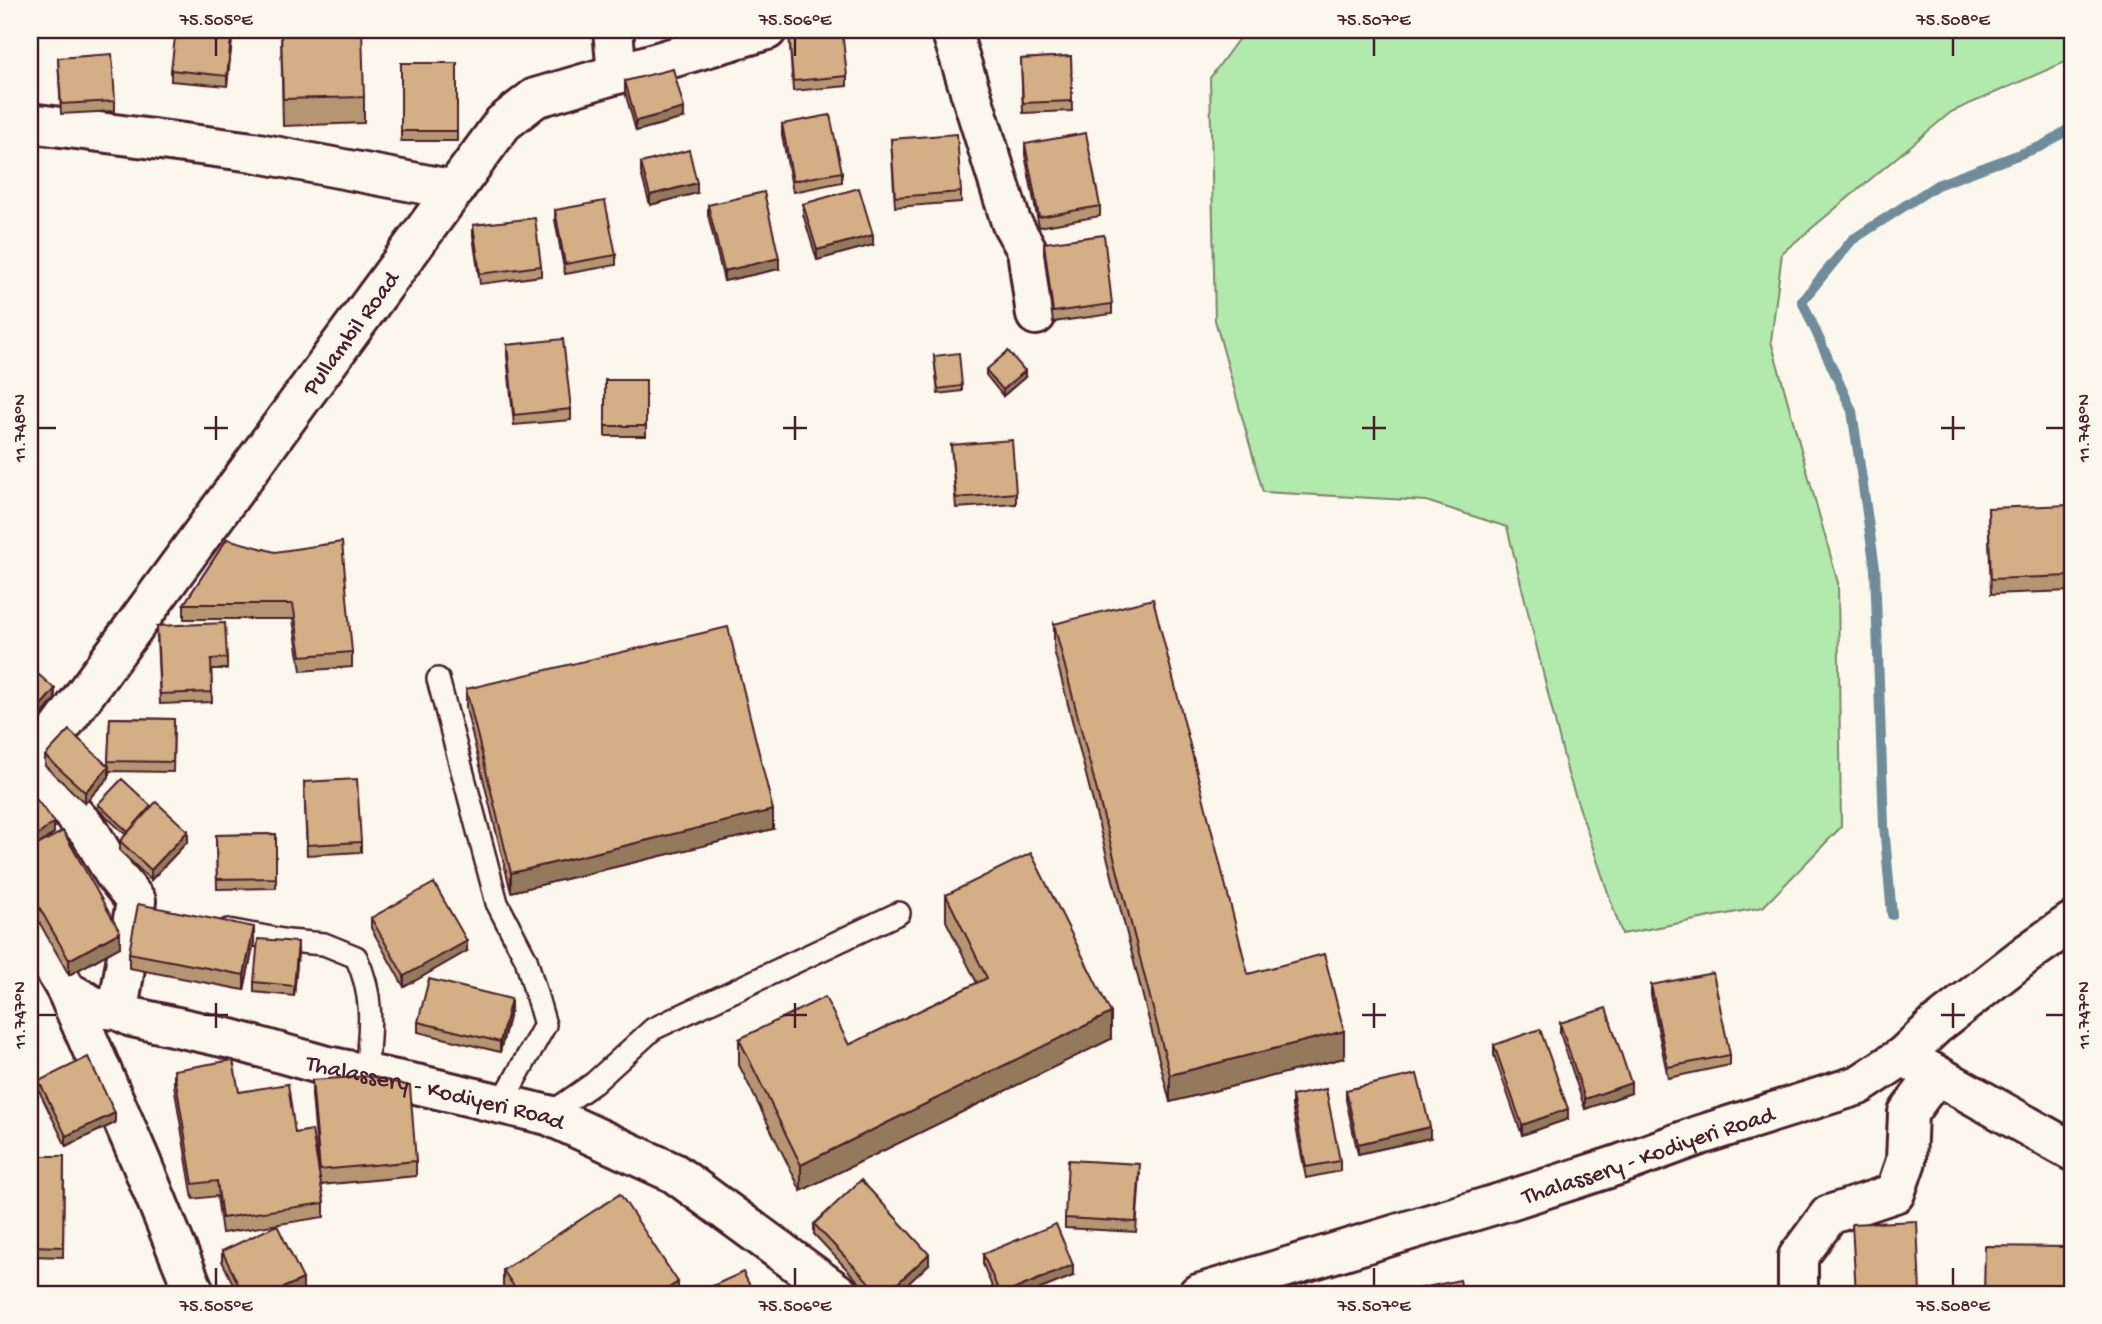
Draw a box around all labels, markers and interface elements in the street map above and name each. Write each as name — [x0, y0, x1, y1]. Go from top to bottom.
text: 75.505°E — [179, 11, 253, 32]
text: 75.506°E — [758, 11, 832, 32]
text: 75.507°E — [1337, 11, 1411, 32]
text: 75.508°E — [1915, 11, 1990, 32]
street label: Pullambil Road — [297, 265, 409, 403]
text: 11.748°N — [11, 394, 32, 463]
text: 11.748°N — [2075, 394, 2096, 463]
text: 11.747°N — [11, 981, 32, 1050]
text: 11.747°N — [2075, 981, 2096, 1050]
street label: Thalassery - Kodiyeri Road — [300, 1049, 570, 1139]
street label: Thalassery - Kodiyeri Road — [1517, 1101, 1780, 1214]
text: 75.505°E — [179, 1297, 253, 1318]
text: 75.506°E — [758, 1297, 832, 1318]
text: 75.507°E — [1337, 1297, 1411, 1318]
text: 75.508°E — [1915, 1297, 1990, 1318]

